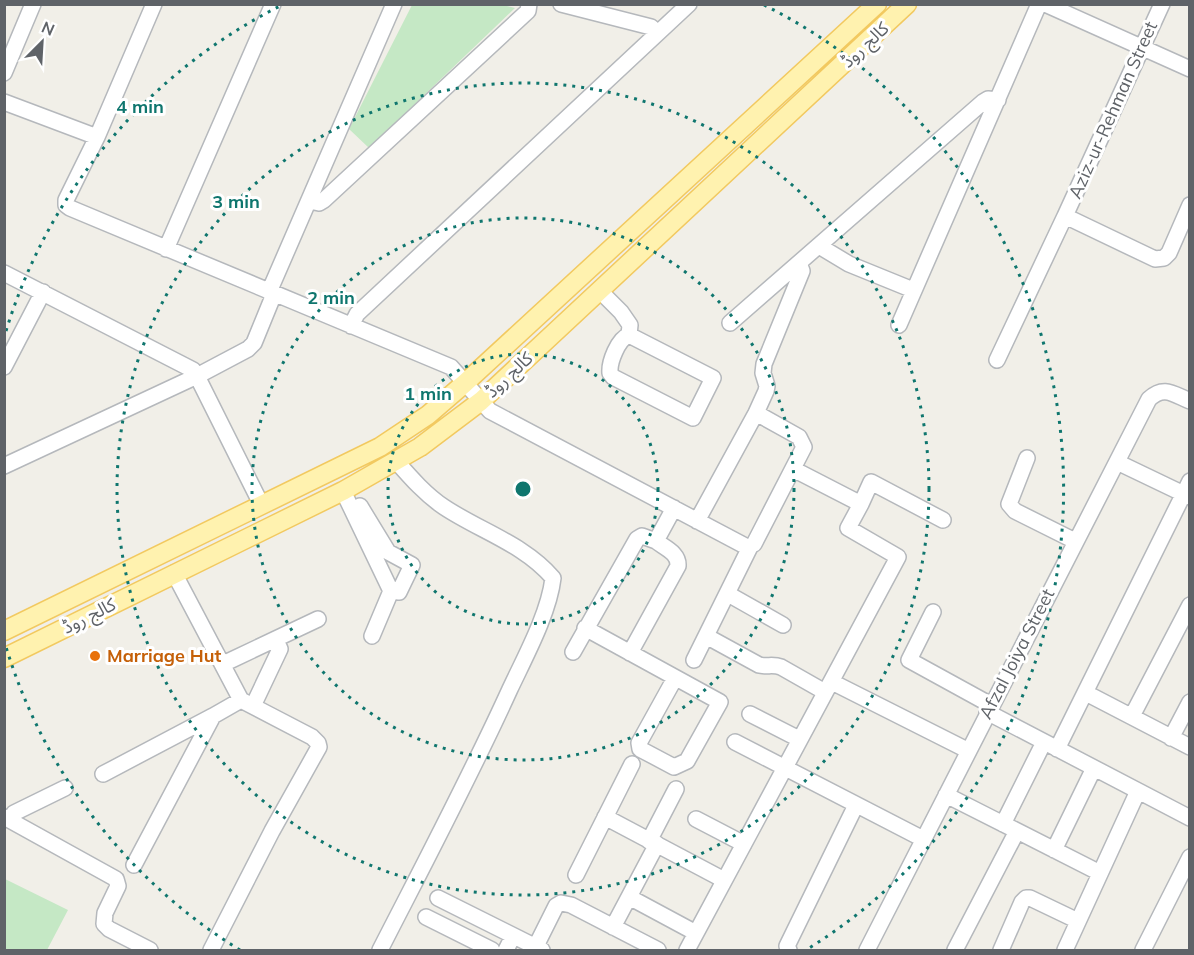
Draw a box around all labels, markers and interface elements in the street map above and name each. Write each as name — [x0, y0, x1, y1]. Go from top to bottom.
north arrow — [12, 12, 72, 72]
street label: کالج روڈ — [836, 16, 895, 74]
text: N — [39, 17, 58, 40]
street label: Aziz-ur-Rehman Street — [1063, 18, 1162, 202]
text: 4 min — [116, 95, 164, 118]
text: 3 min — [212, 190, 260, 213]
text: 2 min — [307, 286, 355, 309]
street label: کالج روڈ — [480, 346, 539, 404]
text: 1 min — [404, 382, 452, 405]
centre of rings — [513, 479, 533, 499]
street label: Afzal Joiya Street — [974, 585, 1059, 723]
street label: کالج روڈ — [58, 592, 121, 641]
place label: Marriage Hut — [107, 644, 221, 667]
marker: Marriage Hut — [88, 649, 102, 663]

